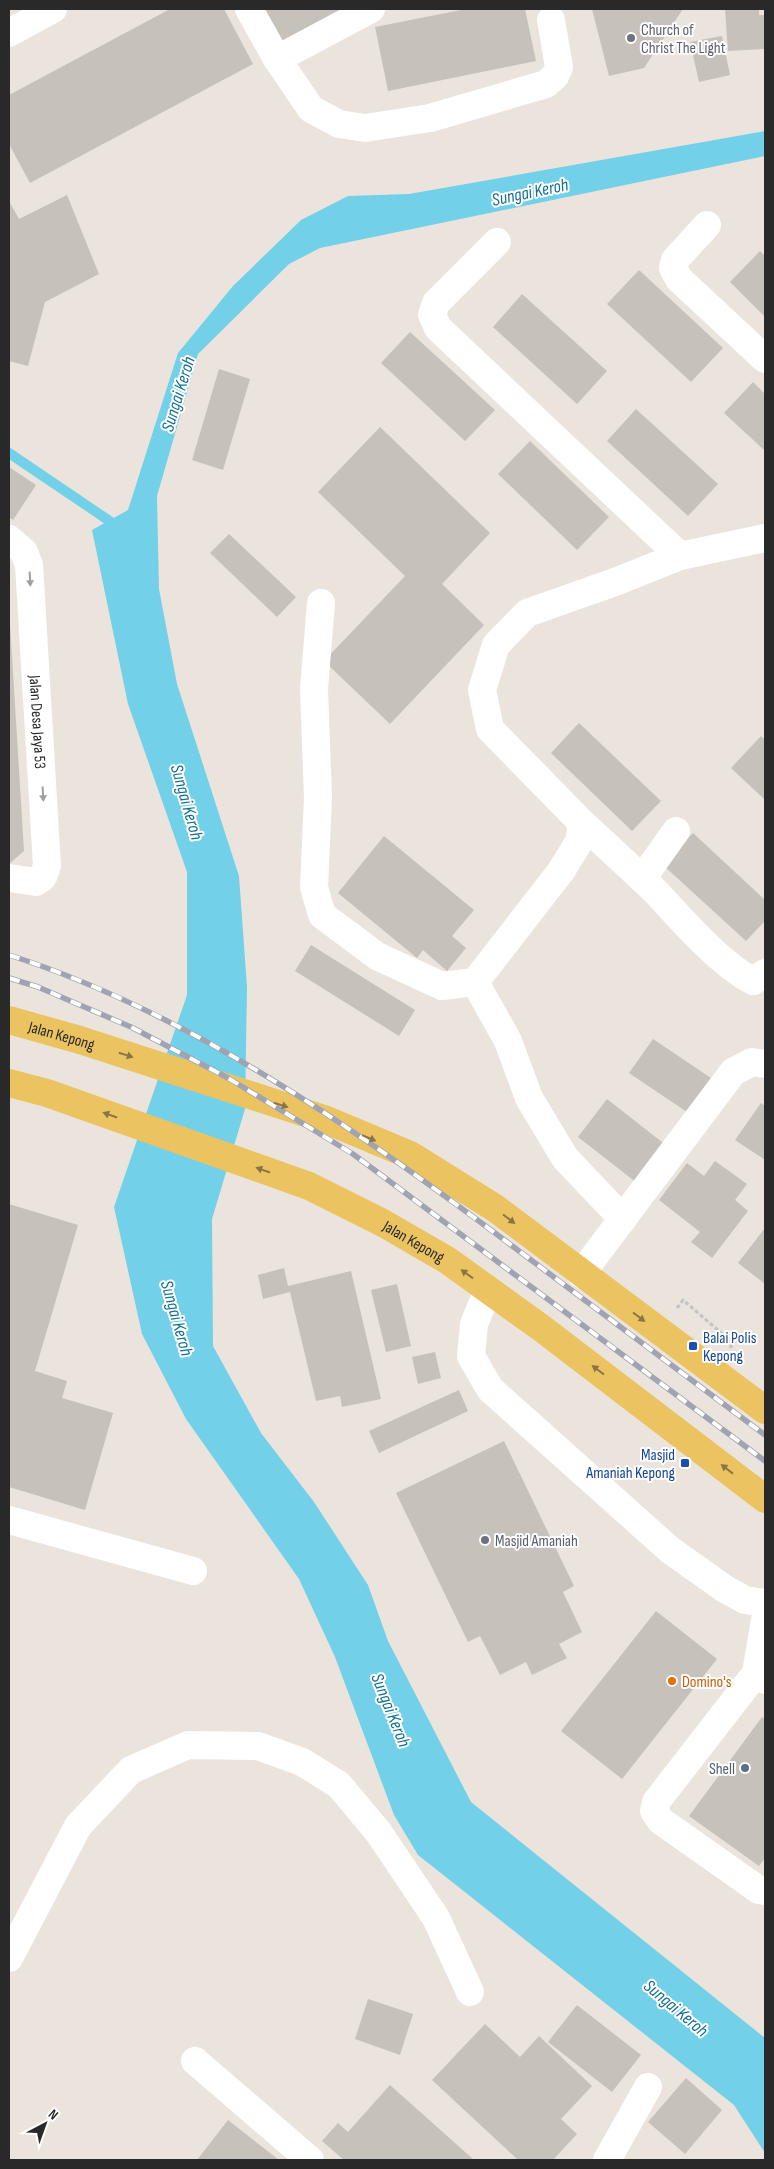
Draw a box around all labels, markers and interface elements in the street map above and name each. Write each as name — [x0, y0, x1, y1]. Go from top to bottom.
place label: Church of Christ The Light — [641, 21, 726, 58]
marker: Church of Christ The Light — [625, 32, 637, 44]
water label: Sungai Keroh — [490, 174, 571, 211]
water label: Sungai Keroh — [157, 354, 200, 434]
one-way arrow — [27, 572, 35, 588]
street label: Jalan Desa Jaya 53 — [25, 674, 49, 769]
water label: Sungai Keroh — [166, 762, 207, 843]
one-way arrow — [39, 786, 47, 802]
street label: Jalan Kepong — [25, 1018, 97, 1055]
one-way arrow — [119, 1051, 134, 1059]
one-way arrow — [273, 1101, 288, 1109]
one-way arrow — [102, 1111, 117, 1119]
one-way arrow — [362, 1134, 376, 1142]
one-way arrow — [256, 1166, 271, 1173]
one-way arrow — [502, 1214, 516, 1224]
street label: Jalan Kepong — [378, 1217, 448, 1268]
one-way arrow — [460, 1269, 474, 1279]
water label: Sungai Keroh — [156, 1278, 197, 1359]
one-way arrow — [632, 1312, 646, 1322]
place label: Balai Polis Kepong — [703, 1329, 757, 1366]
marker: Balai Polis Kepong — [687, 1340, 699, 1352]
one-way arrow — [591, 1365, 605, 1375]
place label: Masjid Amaniah Kepong — [585, 1446, 675, 1483]
marker: Masjid Amaniah Kepong — [679, 1457, 691, 1469]
one-way arrow — [721, 1463, 734, 1474]
place label: Masjid Amaniah — [495, 1532, 578, 1551]
marker: Masjid Amaniah — [479, 1534, 491, 1546]
water label: Sungai Keroh — [366, 1670, 415, 1750]
place label: Domino's — [682, 1673, 732, 1692]
marker: Domino's — [666, 1675, 678, 1687]
place label: Shell — [709, 1760, 735, 1779]
marker: Shell — [739, 1762, 751, 1774]
water label: Sungai Keroh — [639, 1975, 712, 2042]
north arrow — [20, 2099, 70, 2149]
text: N — [45, 2106, 62, 2123]

